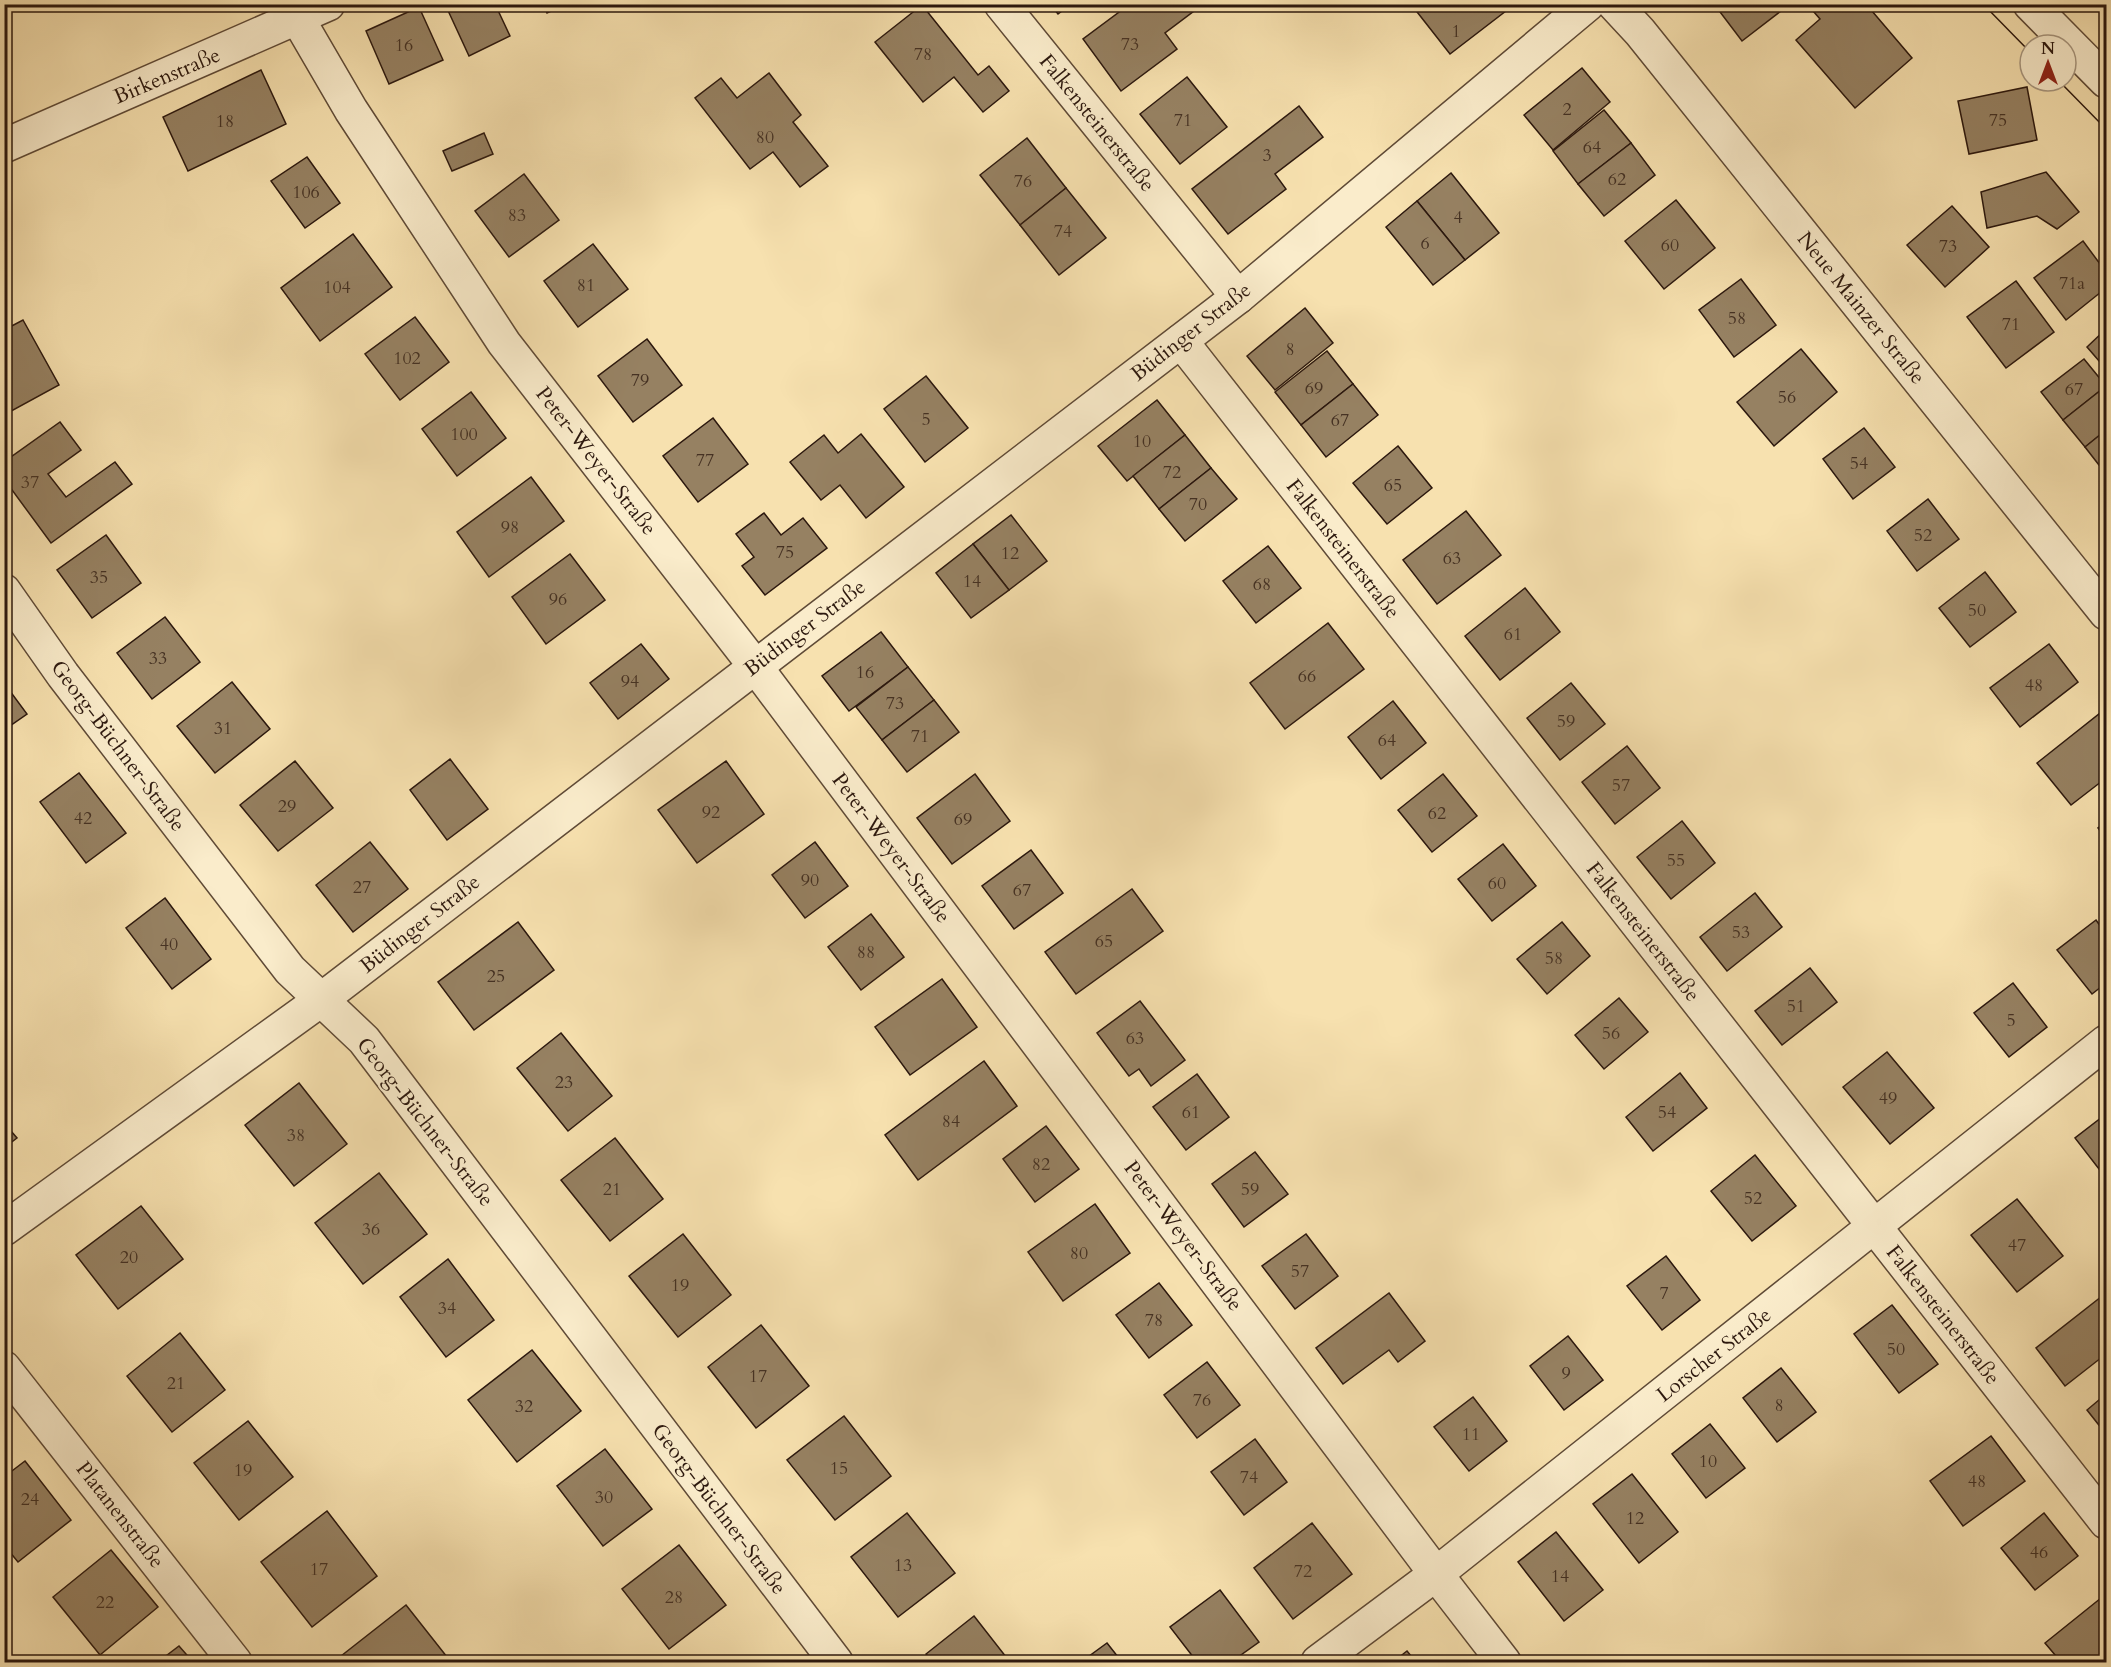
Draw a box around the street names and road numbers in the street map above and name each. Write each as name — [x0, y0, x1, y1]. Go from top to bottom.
street label: Birkenstraße — [109, 41, 225, 111]
street label: Falkensteinerstraße — [1032, 48, 1162, 198]
street label: Neue Mainzer Straße — [1790, 225, 1932, 391]
street label: Büdinger Straße — [1125, 276, 1257, 388]
street label: Peter-Weyer-Straße — [529, 381, 663, 541]
street label: Falkensteinerstraße — [1279, 473, 1407, 625]
street label: Büdinger Straße — [738, 573, 872, 683]
street label: Georg-Büchner-Straße — [44, 654, 192, 838]
street label: Peter-Weyer-Straße — [825, 767, 957, 929]
street label: Falkensteinerstraße — [1579, 856, 1707, 1008]
street label: Büdinger Straße — [354, 868, 486, 980]
street label: Georg-Büchner-Straße — [350, 1031, 500, 1213]
street label: Peter-Weyer-Straße — [1117, 1155, 1249, 1317]
street label: Falkensteinerstraße — [1879, 1239, 2007, 1391]
street label: Lorscher Straße — [1650, 1301, 1778, 1409]
street label: Georg-Büchner-Straße — [645, 1417, 793, 1601]
street label: Platanenstraße — [69, 1455, 171, 1575]

